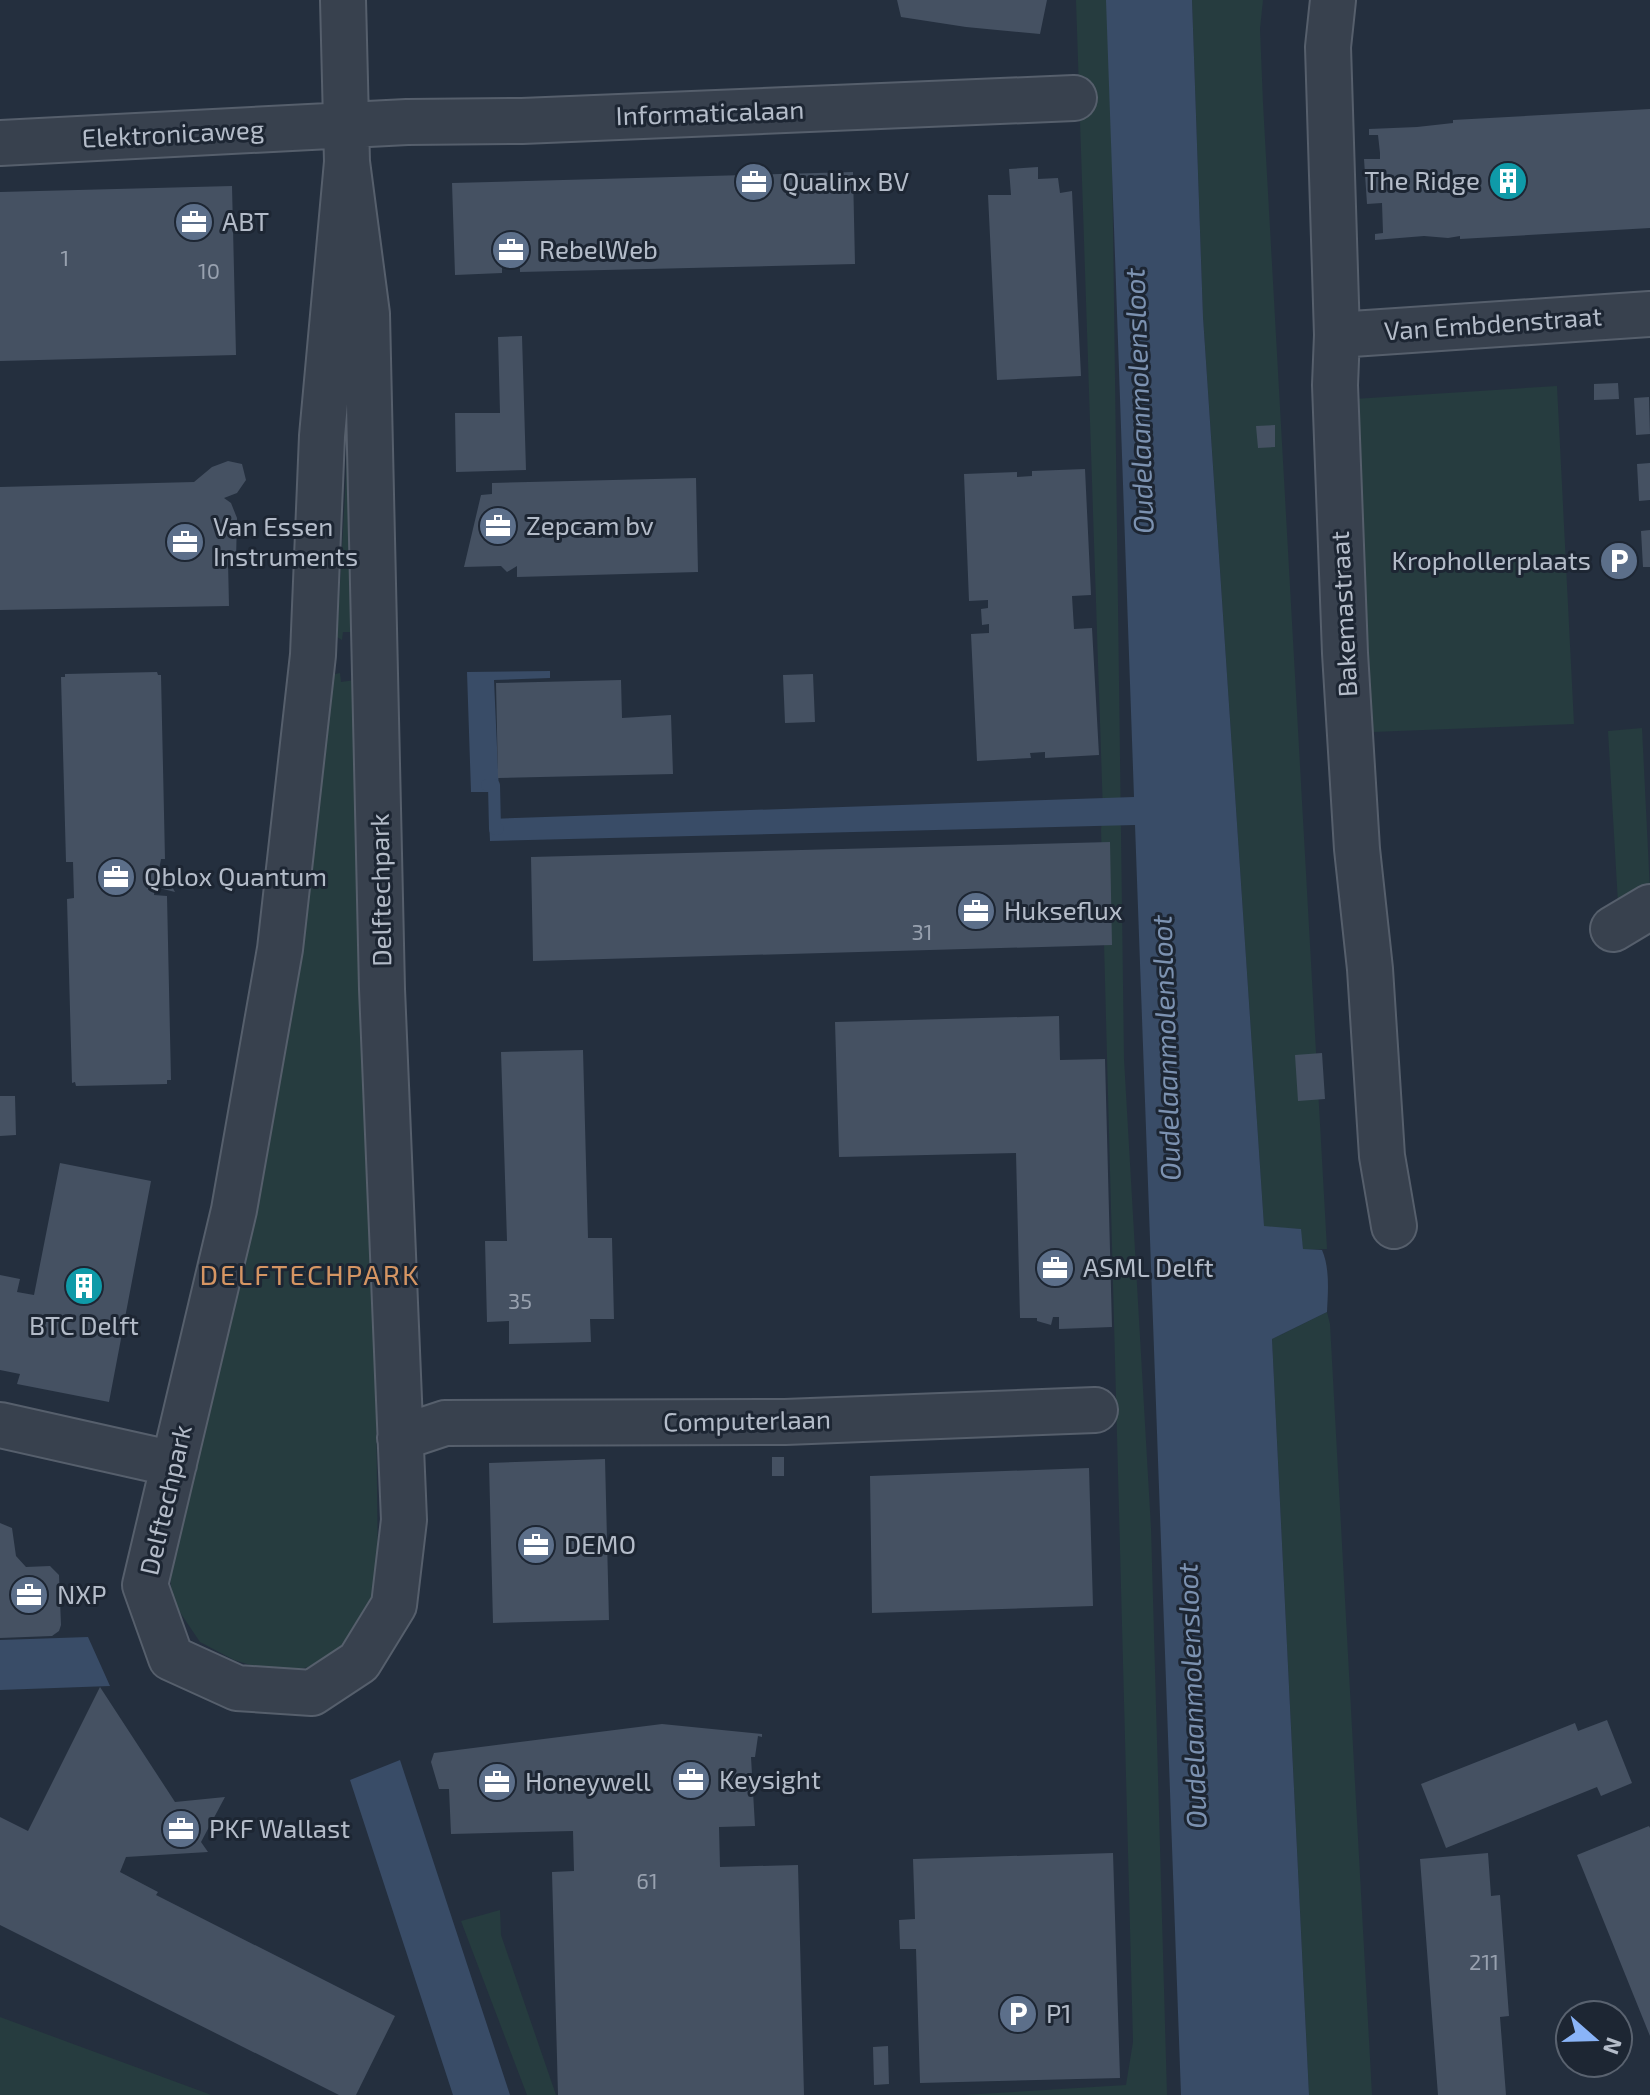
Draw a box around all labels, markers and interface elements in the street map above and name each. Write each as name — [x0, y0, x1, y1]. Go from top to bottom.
street label: Informaticalaan — [615, 93, 805, 130]
street label: Elektronicaweg — [81, 112, 265, 153]
building icon: The Ridge — [1487, 160, 1529, 202]
office icon: Qualinx BV — [733, 161, 775, 203]
place label: The Ridge — [1364, 164, 1480, 195]
place label: Qualinx BV — [782, 165, 909, 196]
office icon: ABT — [173, 201, 215, 243]
place label: ABT — [222, 205, 269, 236]
office icon: RebelWeb — [490, 229, 532, 271]
place label: RebelWeb — [539, 233, 658, 264]
house number: 1 — [61, 244, 69, 270]
house number: 10 — [198, 257, 220, 283]
water label: Oudelaanmolensloot — [1116, 267, 1160, 535]
street label: Van Embdenstraat — [1383, 299, 1603, 346]
office icon: Zepcam bv — [477, 505, 519, 547]
place label: Zepcam bv — [526, 509, 654, 540]
place label: Van Essen Instruments — [213, 510, 358, 571]
office icon: Van Essen Instruments — [164, 521, 206, 563]
street label: Bakemastraat — [1323, 530, 1362, 698]
parking icon: Krophollerplaats — [1598, 540, 1640, 582]
place label: Krophollerplaats — [1392, 544, 1591, 575]
street label: Delftechpark — [363, 813, 396, 967]
office icon: Qblox Quantum — [95, 856, 137, 898]
place label: Qblox Quantum — [144, 860, 327, 891]
office icon: Hukseflux — [955, 890, 997, 932]
place label: Hukseflux — [1004, 894, 1123, 925]
water label: Oudelaanmolensloot — [1143, 914, 1187, 1182]
house number: 31 — [912, 918, 933, 944]
office icon: ASML Delft — [1034, 1247, 1076, 1289]
place label: ASML Delft — [1083, 1251, 1214, 1282]
district label: DELFTECHPARK — [199, 1257, 421, 1291]
building icon: BTC Delft — [63, 1265, 105, 1307]
house number: 35 — [508, 1287, 532, 1313]
place label: BTC Delft — [29, 1309, 139, 1340]
street label: Computerlaan — [663, 1403, 831, 1436]
street label: Delftechpark — [132, 1421, 197, 1578]
office icon: DEMO — [515, 1524, 557, 1566]
place label: DEMO — [564, 1528, 636, 1559]
water label: Oudelaanmolensloot — [1169, 1562, 1213, 1830]
office icon: NXP — [8, 1574, 50, 1616]
place label: NXP — [57, 1578, 107, 1609]
office icon: Keysight — [670, 1759, 712, 1801]
office icon: Honeywell — [476, 1761, 518, 1803]
place label: Keysight — [719, 1763, 821, 1794]
place label: Honeywell — [525, 1765, 651, 1796]
office icon: PKF Wallast — [160, 1808, 202, 1850]
place label: PKF Wallast — [209, 1812, 350, 1843]
house number: 61 — [636, 1867, 658, 1893]
house number: 211 — [1469, 1948, 1499, 1974]
parking icon: P1 — [997, 1993, 1039, 2035]
place label: P1 — [1046, 1997, 1072, 2028]
north arrow — [1554, 1999, 1634, 2079]
text: N — [1599, 2034, 1629, 2058]

